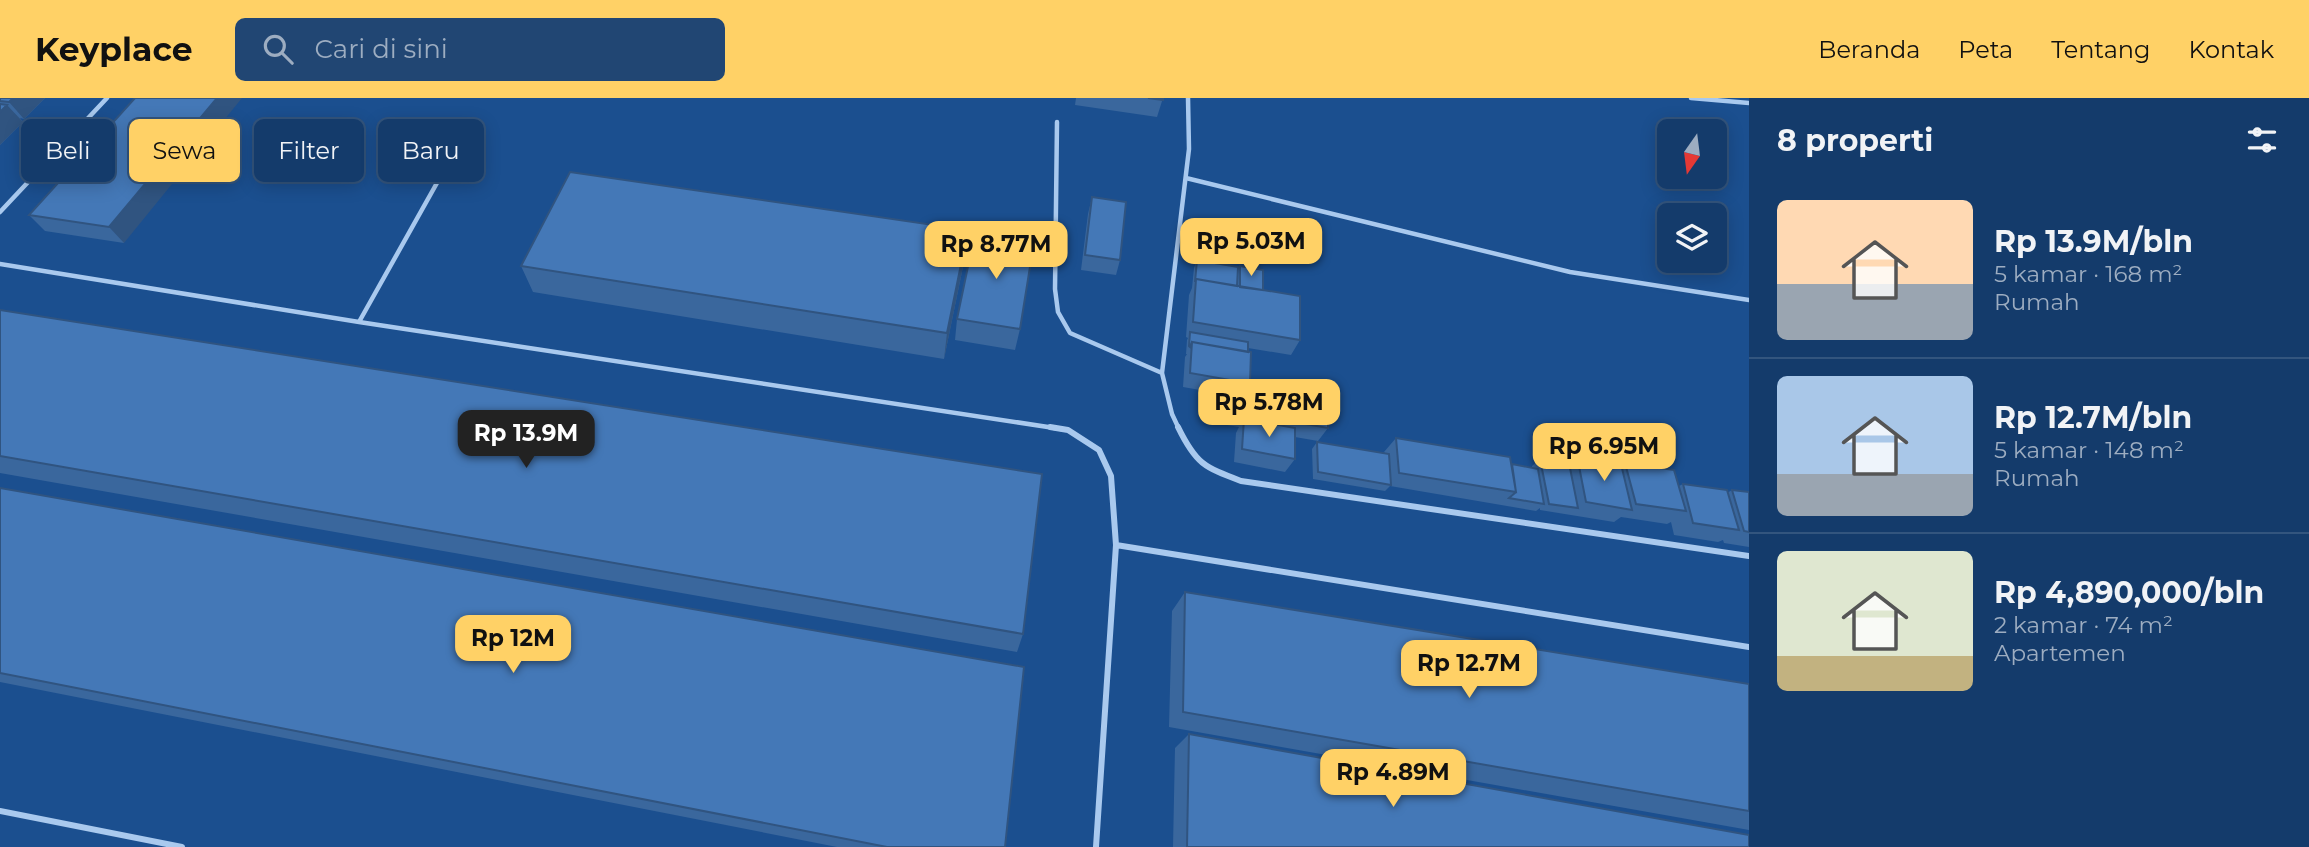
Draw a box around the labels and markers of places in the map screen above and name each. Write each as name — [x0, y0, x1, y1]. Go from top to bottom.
pin: Rp 5.03M — [1179, 218, 1323, 278]
pin: Rp 8.77M — [924, 222, 1068, 281]
pin: Rp 5.78M — [1197, 380, 1341, 439]
pin: Rp 13.9M — [454, 410, 598, 470]
pin: Rp 6.95M — [1532, 424, 1676, 483]
pin: Rp 12M — [456, 616, 570, 675]
pin: Rp 12.7M — [1397, 640, 1541, 700]
pin: Rp 4.89M — [1321, 750, 1465, 809]

